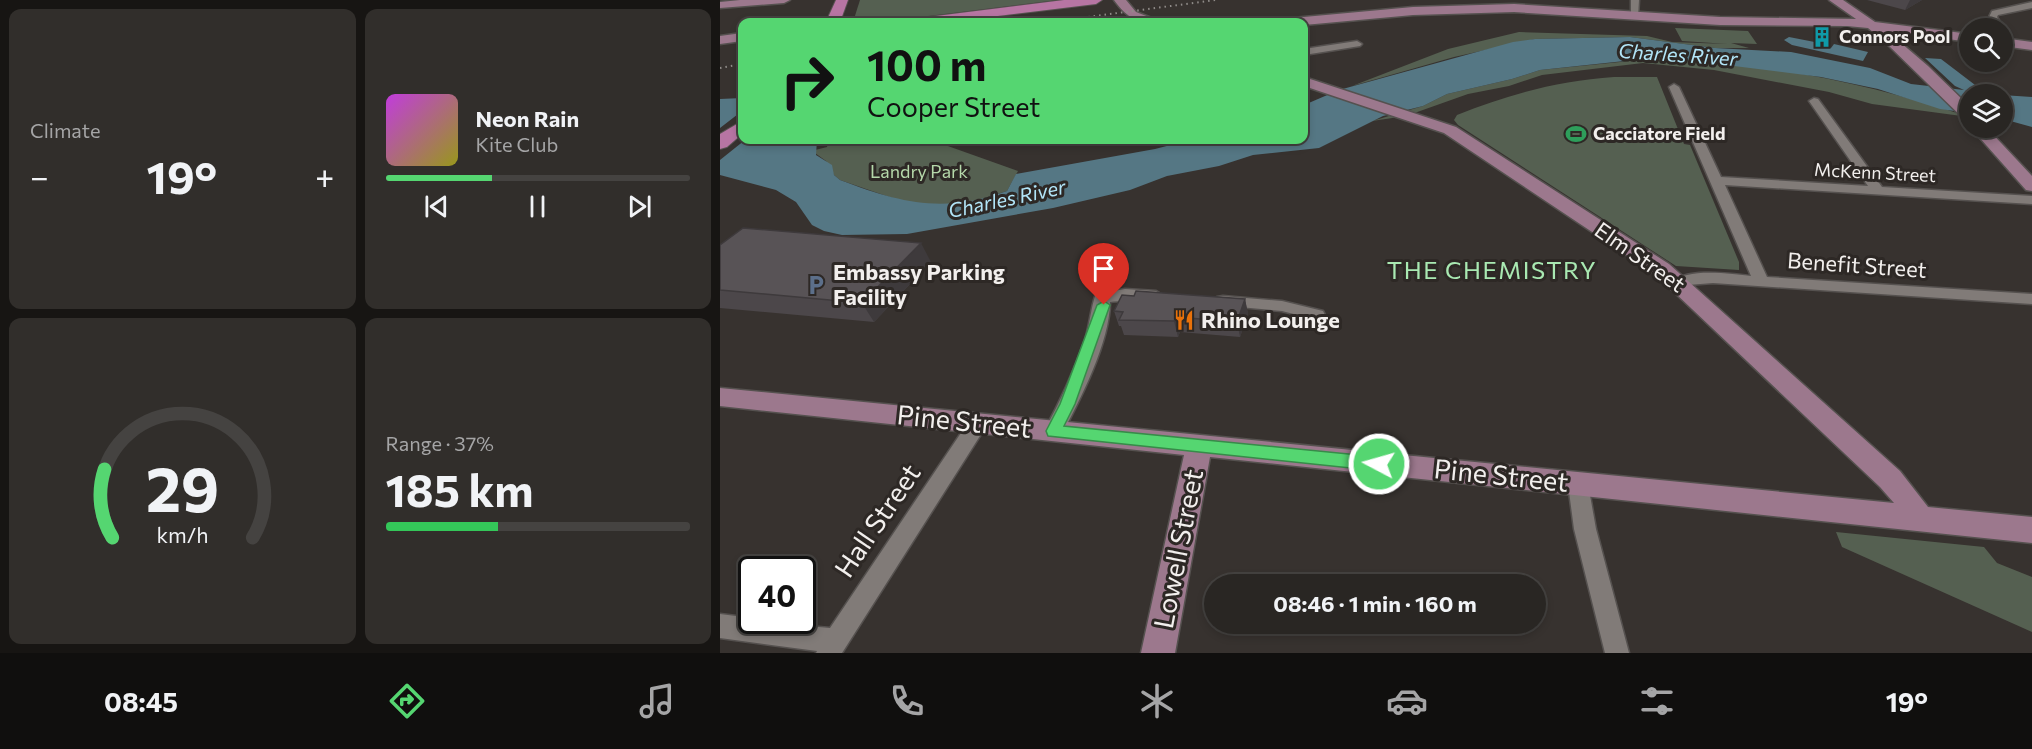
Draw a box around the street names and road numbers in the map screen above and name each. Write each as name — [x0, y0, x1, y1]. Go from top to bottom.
street label: McKenn Street — [1814, 158, 1937, 186]
street label: Elm Street — [1590, 216, 1691, 298]
street label: Benefit Street — [1786, 246, 1928, 283]
street label: Pine Street — [895, 397, 1033, 444]
street label: Pine Street — [1432, 451, 1570, 498]
street label: Hall Street — [827, 457, 927, 583]
street label: Lowell Street — [1146, 466, 1209, 631]

